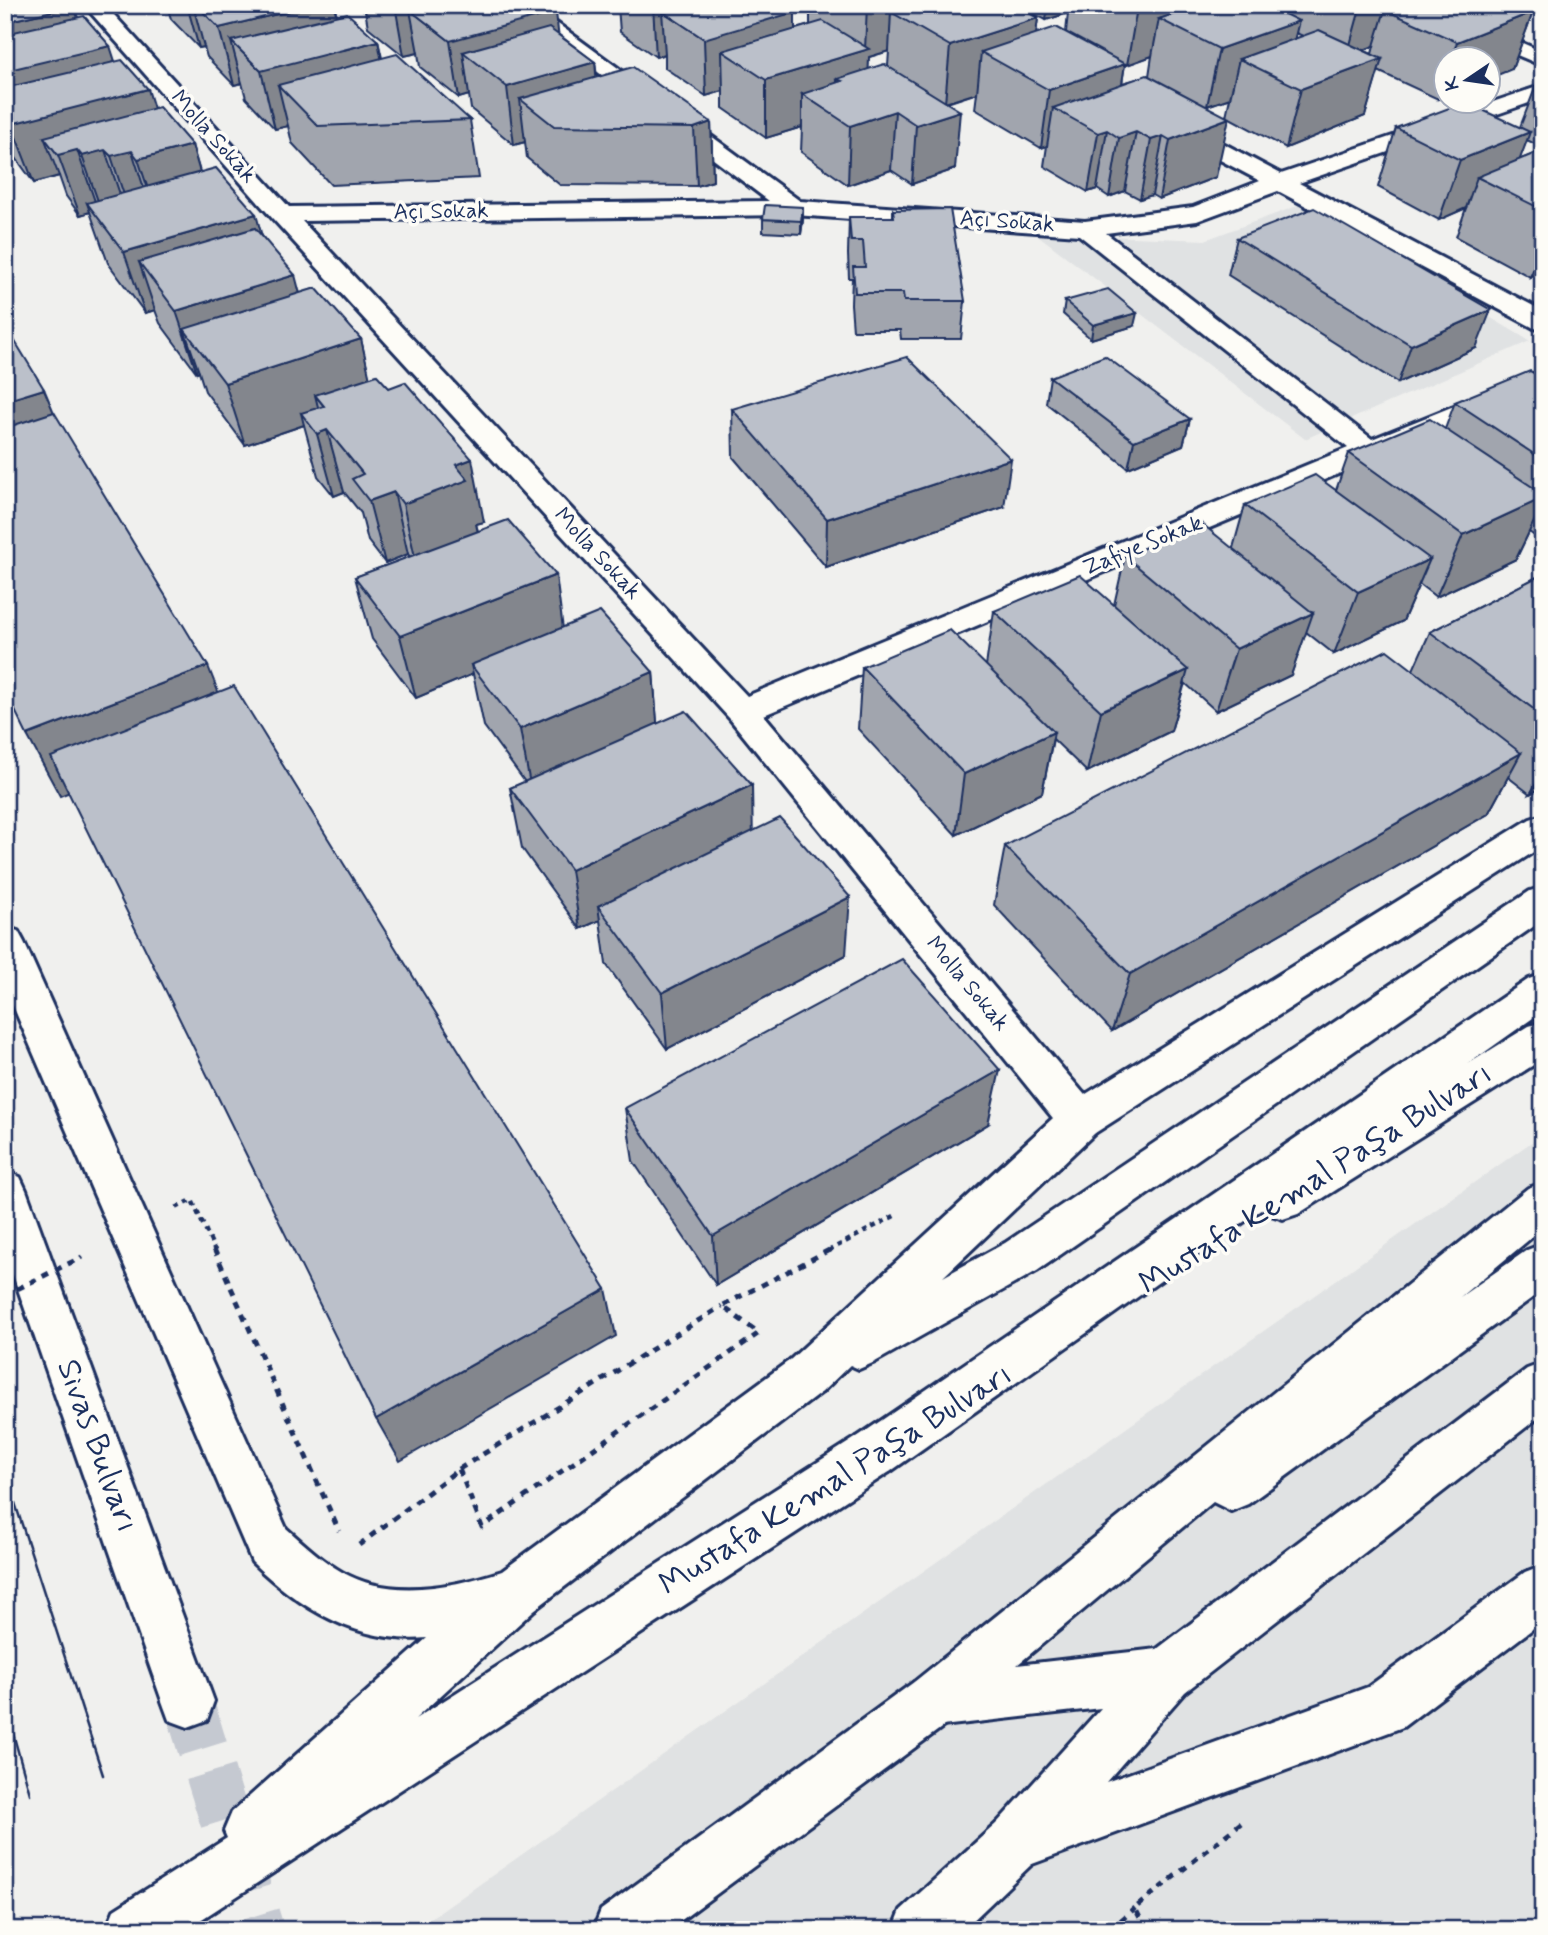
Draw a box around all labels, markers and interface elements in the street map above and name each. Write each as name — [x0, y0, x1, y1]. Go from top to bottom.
north arrow — [1432, 46, 1502, 116]
text: K — [1438, 74, 1466, 93]
street label: Molla Sokak — [163, 84, 263, 190]
street label: Açı Sokak — [393, 196, 489, 228]
street label: Açı Sokak — [958, 204, 1056, 240]
street label: Molla Sokak — [547, 502, 647, 606]
street label: Zafiye Sokak — [1079, 508, 1207, 584]
street label: Molla Sokak — [918, 930, 1016, 1038]
street label: Mustafa Kemal Paşa Bulvarı — [1131, 1052, 1501, 1306]
street label: Sivas Bulvarı — [45, 1353, 149, 1539]
street label: Mustafa Kemal Paşa Bulvarı — [651, 1353, 1021, 1607]

